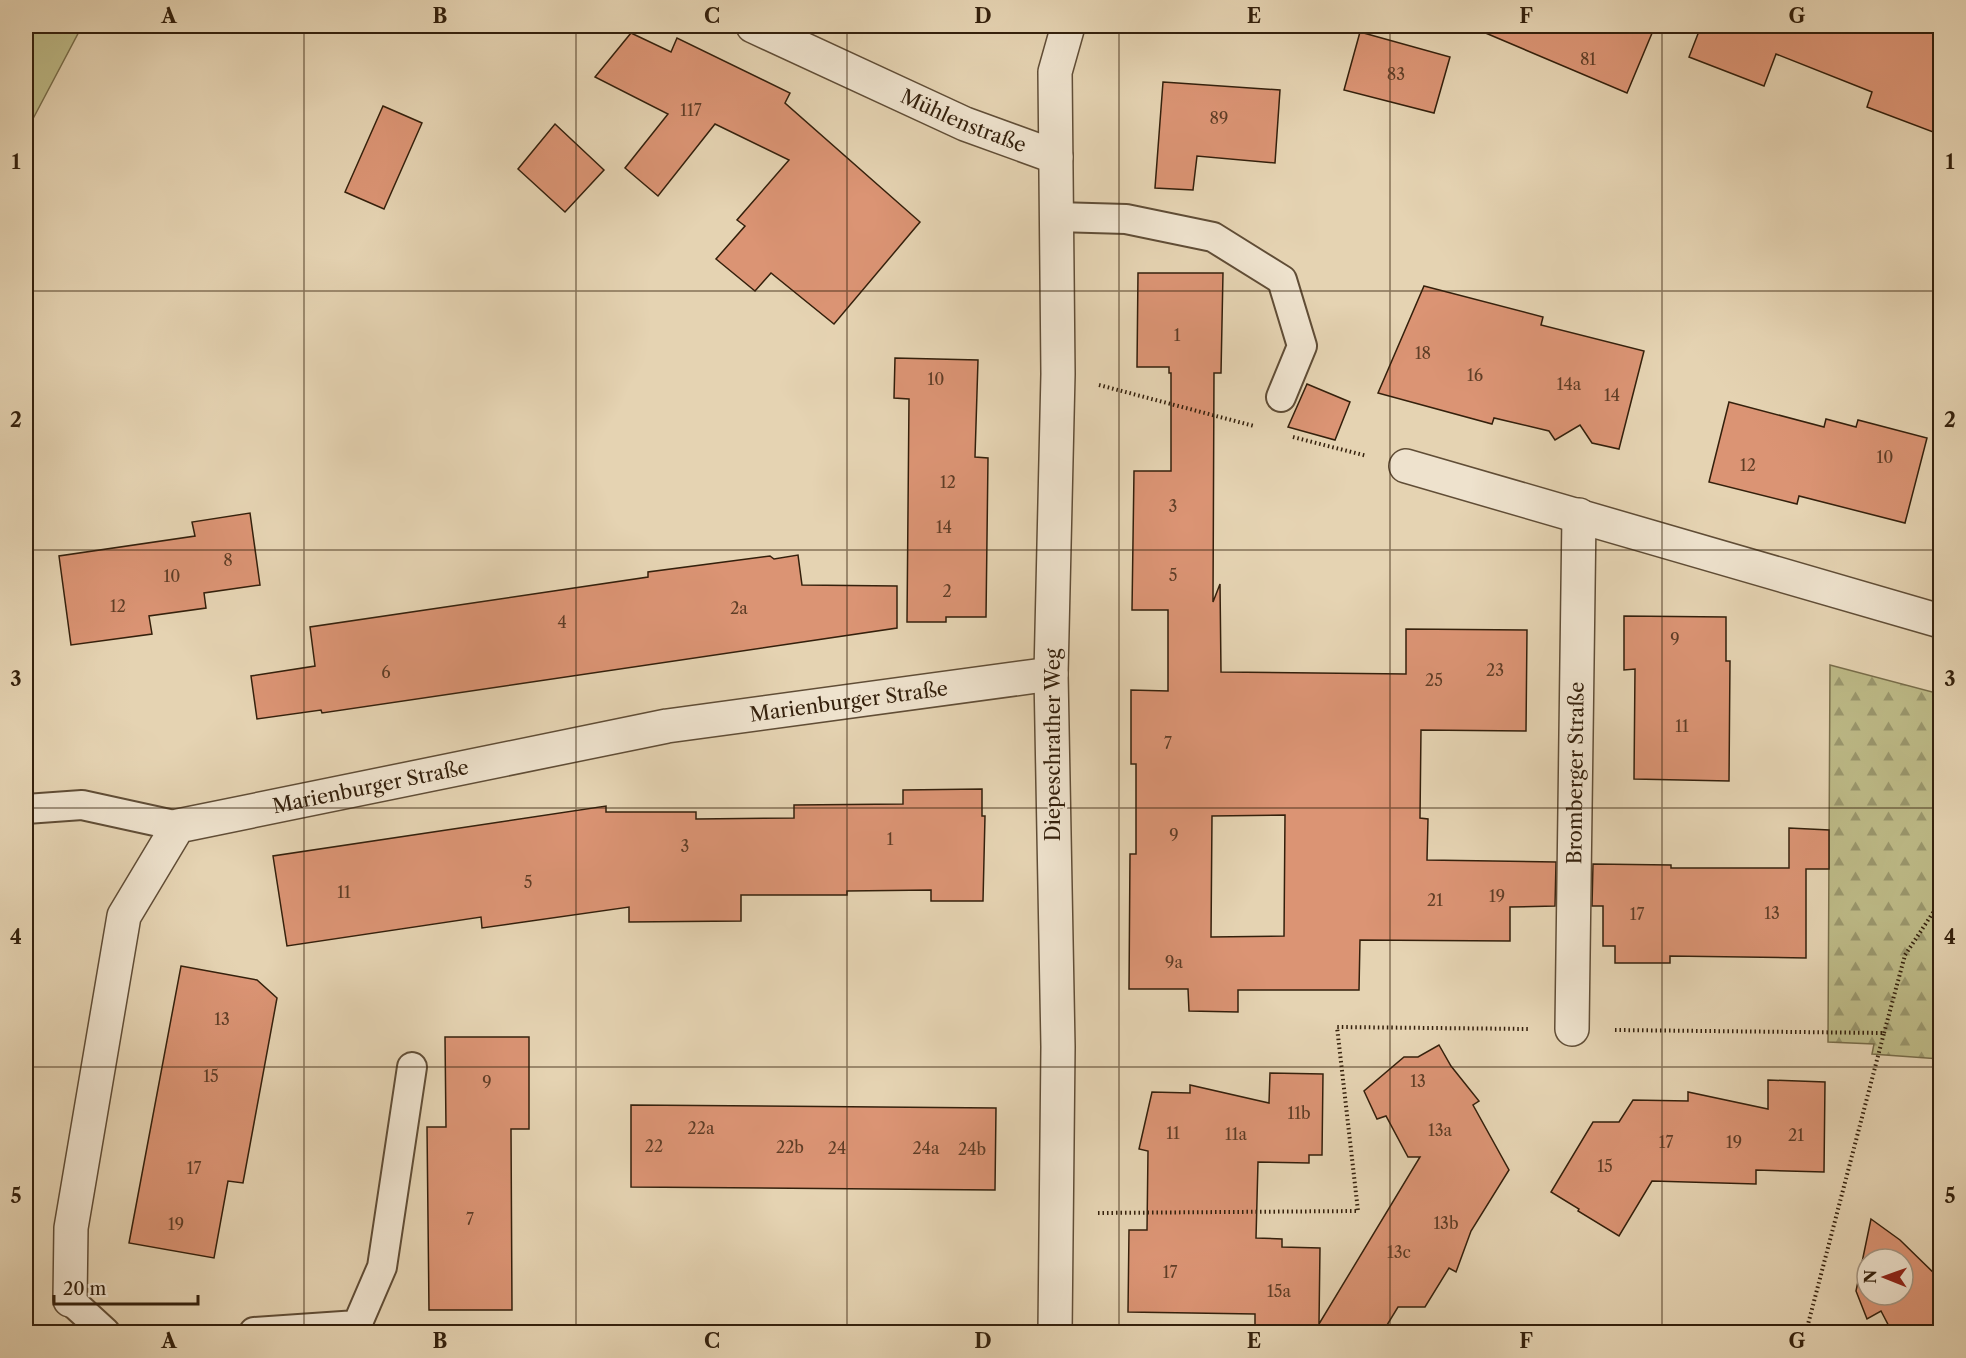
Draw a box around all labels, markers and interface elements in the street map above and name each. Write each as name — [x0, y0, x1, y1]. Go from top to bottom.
text: A — [160, 4, 177, 28]
text: B — [433, 4, 448, 28]
text: C — [704, 4, 720, 28]
text: D — [974, 4, 992, 28]
text: E — [1247, 4, 1261, 28]
text: F — [1519, 4, 1533, 28]
text: G — [1789, 4, 1806, 28]
house number: 81 — [1580, 49, 1596, 69]
house number: 83 — [1387, 64, 1405, 84]
street label: Mühlenstraße — [897, 84, 1030, 157]
house number: 117 — [680, 100, 702, 120]
house number: 89 — [1210, 108, 1228, 128]
text: 1 — [12, 150, 21, 174]
text: 1 — [1946, 150, 1955, 174]
house number: 1 — [1174, 325, 1181, 345]
house number: 18 — [1415, 343, 1431, 363]
house number: 16 — [1467, 365, 1483, 385]
house number: 10 — [928, 369, 944, 389]
house number: 14a — [1557, 374, 1582, 394]
house number: 14 — [1604, 385, 1620, 405]
text: 2 — [10, 408, 22, 432]
text: 2 — [1944, 408, 1956, 432]
house number: 10 — [1877, 447, 1893, 467]
house number: 12 — [1740, 455, 1756, 475]
house number: 12 — [940, 472, 956, 492]
house number: 3 — [1169, 496, 1177, 516]
house number: 14 — [936, 517, 952, 537]
house number: 8 — [223, 550, 233, 570]
house number: 5 — [1169, 565, 1177, 585]
house number: 10 — [164, 566, 180, 586]
house number: 2 — [942, 581, 952, 601]
house number: 12 — [110, 596, 126, 616]
house number: 2a — [730, 598, 748, 618]
house number: 4 — [557, 612, 567, 632]
house number: 9 — [1670, 629, 1680, 649]
street label: Diepeschrather Weg — [1041, 648, 1065, 841]
house number: 23 — [1486, 660, 1504, 680]
house number: 6 — [381, 662, 391, 682]
text: 3 — [10, 667, 22, 691]
text: 3 — [1944, 667, 1956, 691]
house number: 25 — [1425, 670, 1443, 690]
street label: Marienburger Straße — [748, 676, 949, 727]
street label: Bromberger Straße — [1562, 682, 1589, 865]
house number: 11 — [1675, 716, 1689, 736]
house number: 7 — [1164, 733, 1172, 753]
street label: Marienburger Straße — [270, 755, 471, 818]
house number: 9 — [1169, 825, 1179, 845]
house number: 1 — [887, 829, 894, 849]
house number: 3 — [681, 836, 689, 856]
house number: 5 — [524, 872, 532, 892]
house number: 11 — [337, 882, 351, 902]
house number: 19 — [1489, 886, 1505, 906]
house number: 21 — [1427, 890, 1443, 910]
house number: 13 — [1764, 903, 1780, 923]
house number: 17 — [1630, 904, 1644, 924]
text: 4 — [10, 925, 22, 949]
text: 4 — [1944, 925, 1956, 949]
house number: 9a — [1165, 952, 1183, 972]
house number: 13 — [214, 1009, 230, 1029]
house number: 15 — [203, 1066, 219, 1086]
house number: 13 — [1410, 1071, 1426, 1091]
house number: 9 — [482, 1072, 492, 1092]
house number: 11b — [1287, 1103, 1311, 1123]
house number: 22a — [688, 1118, 715, 1138]
house number: 13a — [1428, 1120, 1453, 1140]
house number: 11 — [1166, 1123, 1180, 1143]
house number: 11a — [1225, 1124, 1248, 1144]
house number: 21 — [1788, 1125, 1804, 1145]
house number: 17 — [1659, 1132, 1673, 1152]
house number: 19 — [1726, 1132, 1742, 1152]
house number: 22 — [645, 1136, 663, 1156]
house number: 22b — [776, 1137, 804, 1157]
house number: 24 — [828, 1138, 846, 1158]
house number: 24a — [913, 1138, 940, 1158]
house number: 24b — [958, 1139, 986, 1159]
house number: 15 — [1597, 1156, 1613, 1176]
house number: 17 — [187, 1158, 201, 1178]
text: 5 — [10, 1184, 22, 1208]
text: 5 — [1944, 1184, 1956, 1208]
house number: 7 — [466, 1209, 474, 1229]
house number: 13b — [1433, 1213, 1459, 1233]
house number: 19 — [168, 1214, 184, 1234]
house number: 13c — [1387, 1242, 1411, 1262]
north arrow — [1855, 1247, 1915, 1307]
house number: 17 — [1163, 1262, 1177, 1282]
scale bar — [54, 1268, 198, 1306]
text: N — [1860, 1270, 1880, 1284]
text: 20 m — [63, 1278, 107, 1300]
house number: 15a — [1267, 1281, 1291, 1301]
text: A — [160, 1329, 177, 1353]
text: B — [433, 1329, 448, 1353]
text: C — [704, 1329, 720, 1353]
text: D — [974, 1329, 992, 1353]
text: E — [1247, 1329, 1261, 1353]
text: F — [1519, 1329, 1533, 1353]
text: G — [1789, 1329, 1806, 1353]

